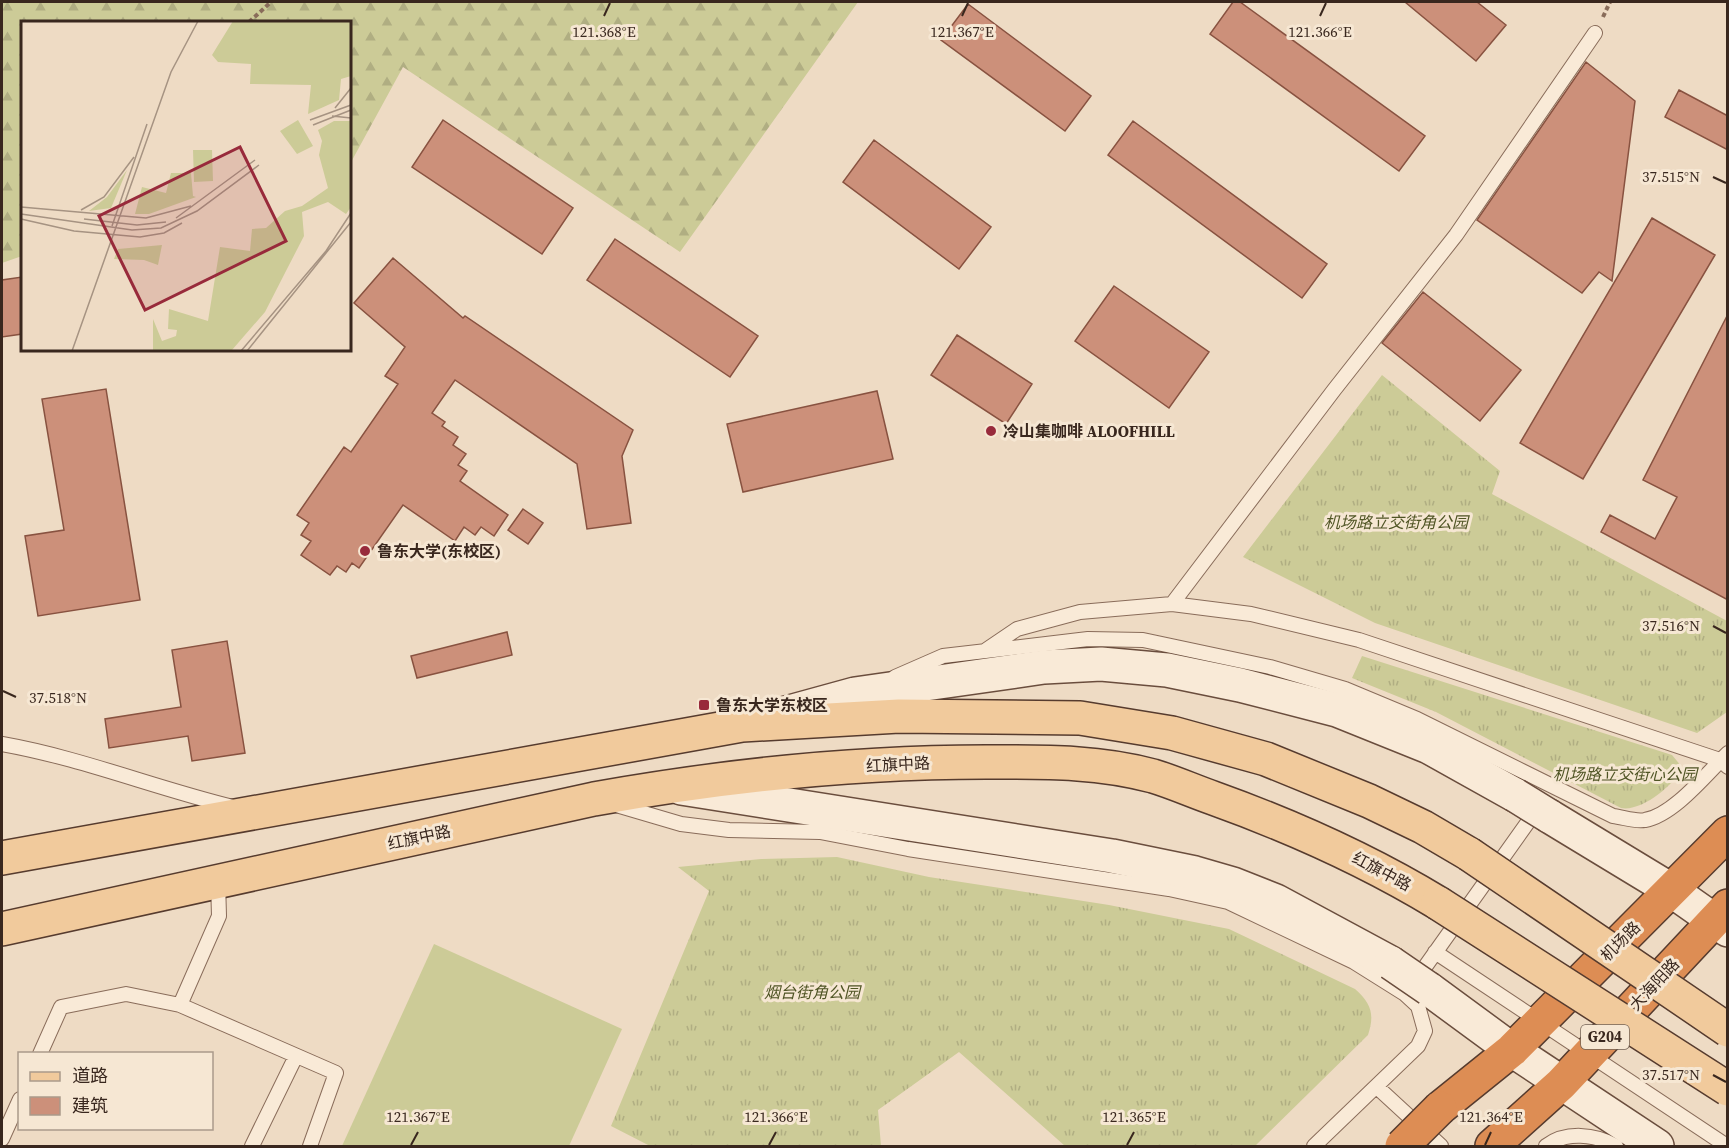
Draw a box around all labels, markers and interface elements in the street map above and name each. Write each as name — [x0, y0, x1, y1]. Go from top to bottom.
inset map — [21, 21, 351, 351]
text: 121.368°E — [572, 21, 636, 42]
text: 121.367°E — [930, 21, 994, 42]
text: 121.366°E — [1288, 21, 1352, 42]
text: 37.515°N — [1642, 166, 1700, 187]
place label: 冷山集咖啡 ALOOFHILL — [1003, 420, 1175, 442]
marker: 冷山集咖啡 ALOOFHILL — [984, 424, 998, 438]
park label: 机场路立交街角公园 — [1324, 511, 1470, 533]
place label: 鲁东大学(东校区) — [377, 540, 501, 562]
marker: 鲁东大学(东校区) — [358, 544, 372, 558]
text: 37.516°N — [1642, 615, 1700, 636]
text: 37.518°N — [29, 687, 87, 708]
place label: 鲁东大学东校区 — [716, 694, 828, 716]
marker: 鲁东大学东校区 — [697, 698, 711, 712]
street label: 红旗中路 — [865, 751, 931, 777]
park label: 机场路立交街心公园 — [1553, 763, 1699, 785]
street label: 红旗中路 — [385, 820, 453, 854]
street label: 红旗中路 — [1349, 846, 1415, 896]
street label: 机场路 — [1595, 916, 1645, 966]
street label: 大海阳路 — [1624, 953, 1684, 1015]
park label: 烟台街角公园 — [764, 981, 862, 1003]
road number: G204 — [1581, 1025, 1629, 1049]
legend — [18, 1052, 213, 1130]
text: 道路 — [72, 1063, 108, 1088]
text: 37.517°N — [1642, 1064, 1700, 1085]
text: 建筑 — [72, 1093, 108, 1118]
text: 121.367°E — [386, 1106, 450, 1127]
text: 121.366°E — [744, 1106, 808, 1127]
text: 121.365°E — [1102, 1106, 1166, 1127]
text: 121.364°E — [1459, 1106, 1523, 1127]

